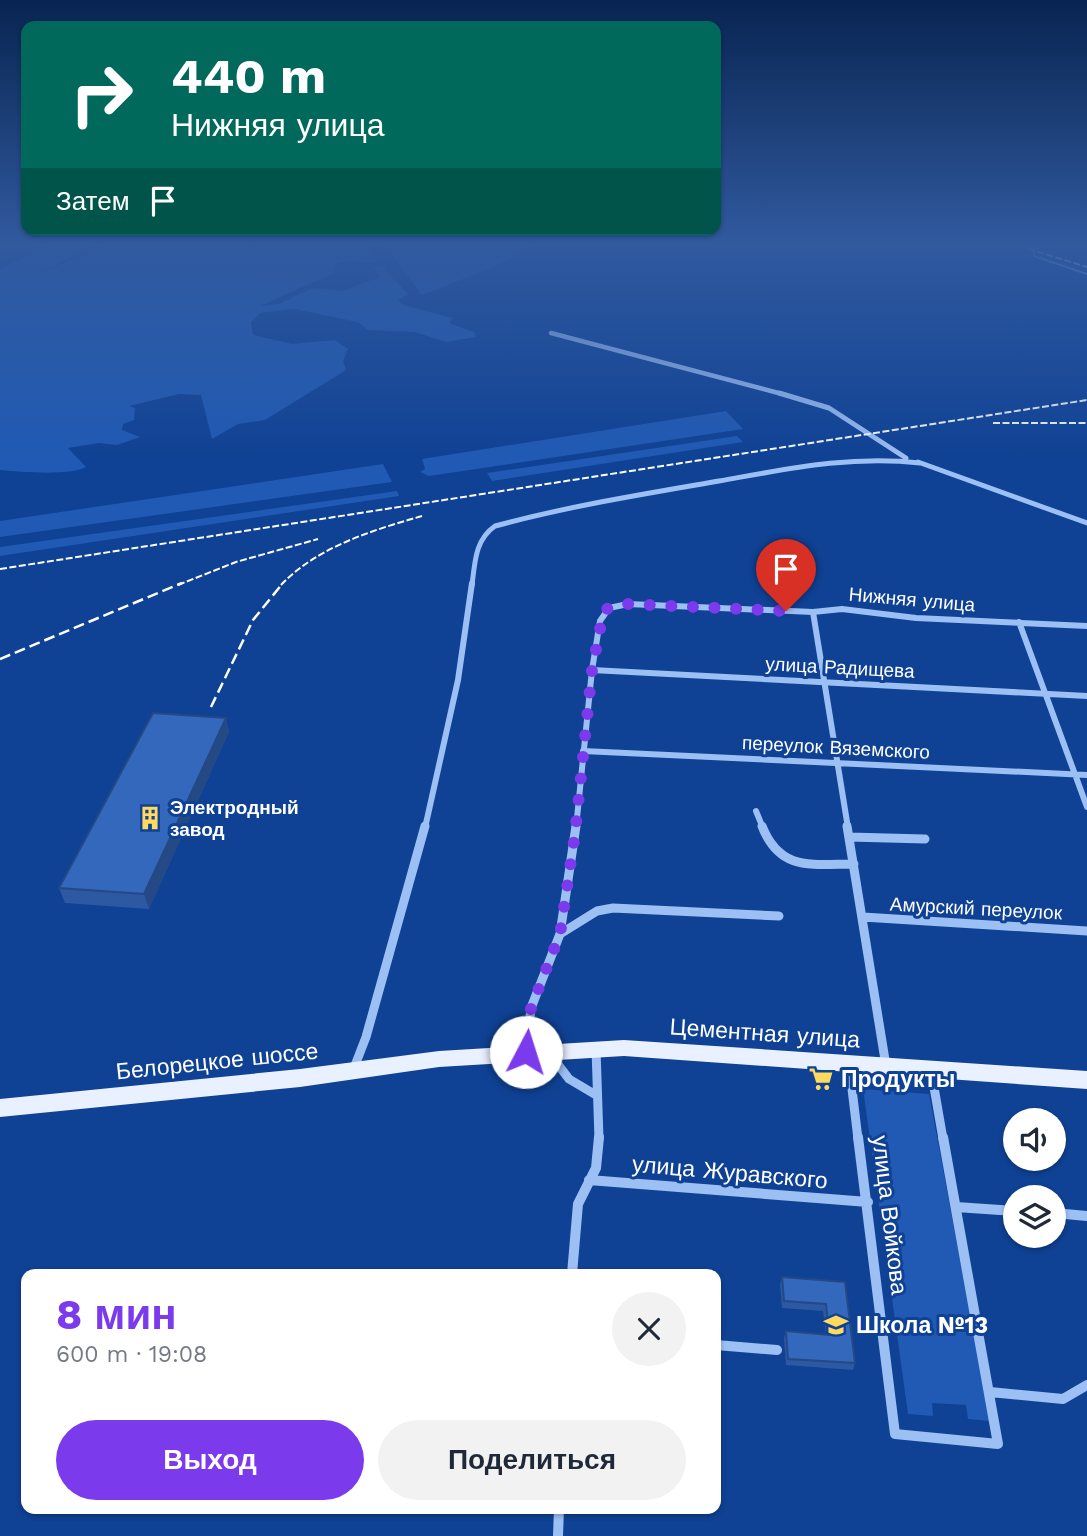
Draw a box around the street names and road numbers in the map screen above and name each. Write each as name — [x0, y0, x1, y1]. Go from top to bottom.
street label: Нижняя улица — [848, 583, 977, 617]
street label: улица Радищева — [765, 652, 916, 683]
street label: переулок Вяземского — [741, 731, 930, 764]
street label: Амурский переулок — [889, 893, 1063, 925]
street label: Цементная улица — [669, 1013, 861, 1054]
street label: Белорецкое шоссе — [115, 1037, 319, 1086]
street label: улица Войкова — [866, 1134, 913, 1296]
street label: улица Журавского — [631, 1151, 829, 1194]

